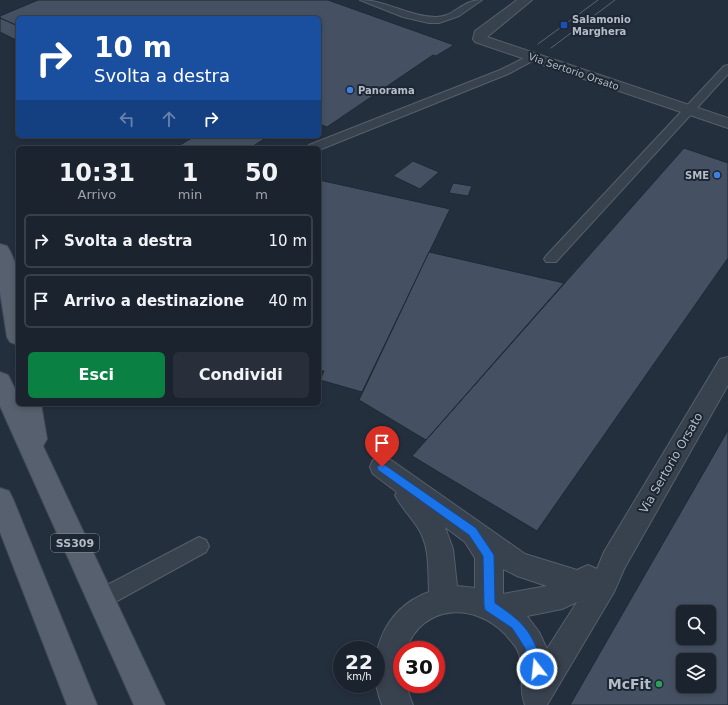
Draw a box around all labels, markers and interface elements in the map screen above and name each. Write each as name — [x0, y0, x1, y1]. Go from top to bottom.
place label: Salamonio Marghera — [572, 14, 631, 37]
marker: Salamonio Marghera — [559, 20, 569, 30]
text: 10 m — [94, 31, 172, 64]
icon: right — [28, 32, 80, 84]
street label: Via Sertorio Orsato — [527, 51, 620, 92]
text: Svolta a destra — [94, 65, 230, 86]
marker: Panorama — [345, 85, 355, 95]
place label: Panorama — [358, 85, 415, 96]
icon: left — [116, 108, 138, 130]
icon: ahead — [158, 108, 180, 130]
icon: right — [200, 108, 222, 130]
text: 10:31 — [59, 159, 135, 187]
text: 1 — [182, 159, 198, 187]
text: 50 — [245, 159, 278, 187]
place label: SME — [685, 170, 709, 181]
marker: SME — [712, 170, 722, 180]
text: Arrivo — [78, 187, 116, 202]
text: min — [178, 187, 202, 202]
text: m — [255, 187, 268, 202]
icon: right — [30, 230, 52, 252]
text: Svolta a destra — [64, 232, 192, 250]
text: 10 m — [269, 232, 307, 250]
icon: arrive — [30, 290, 52, 312]
text: Arrivo a destinazione — [64, 292, 244, 310]
text: 40 m — [269, 292, 307, 310]
button: Esci — [28, 352, 165, 398]
button: Condividi — [173, 352, 309, 398]
street label: Via Sertorio Orsato — [636, 410, 706, 516]
pin — [365, 426, 399, 467]
icon: arrive — [371, 432, 393, 454]
road number: SS309 — [51, 534, 99, 552]
map controls — [676, 605, 716, 693]
button: search — [676, 605, 716, 645]
speed limit sign: 30 — [393, 641, 445, 693]
position arrow — [516, 648, 558, 690]
text: 22 — [345, 650, 373, 674]
button: layers — [676, 653, 716, 693]
text: km/h — [346, 671, 372, 682]
place label: McFit — [608, 676, 651, 692]
marker: McFit — [654, 679, 664, 689]

